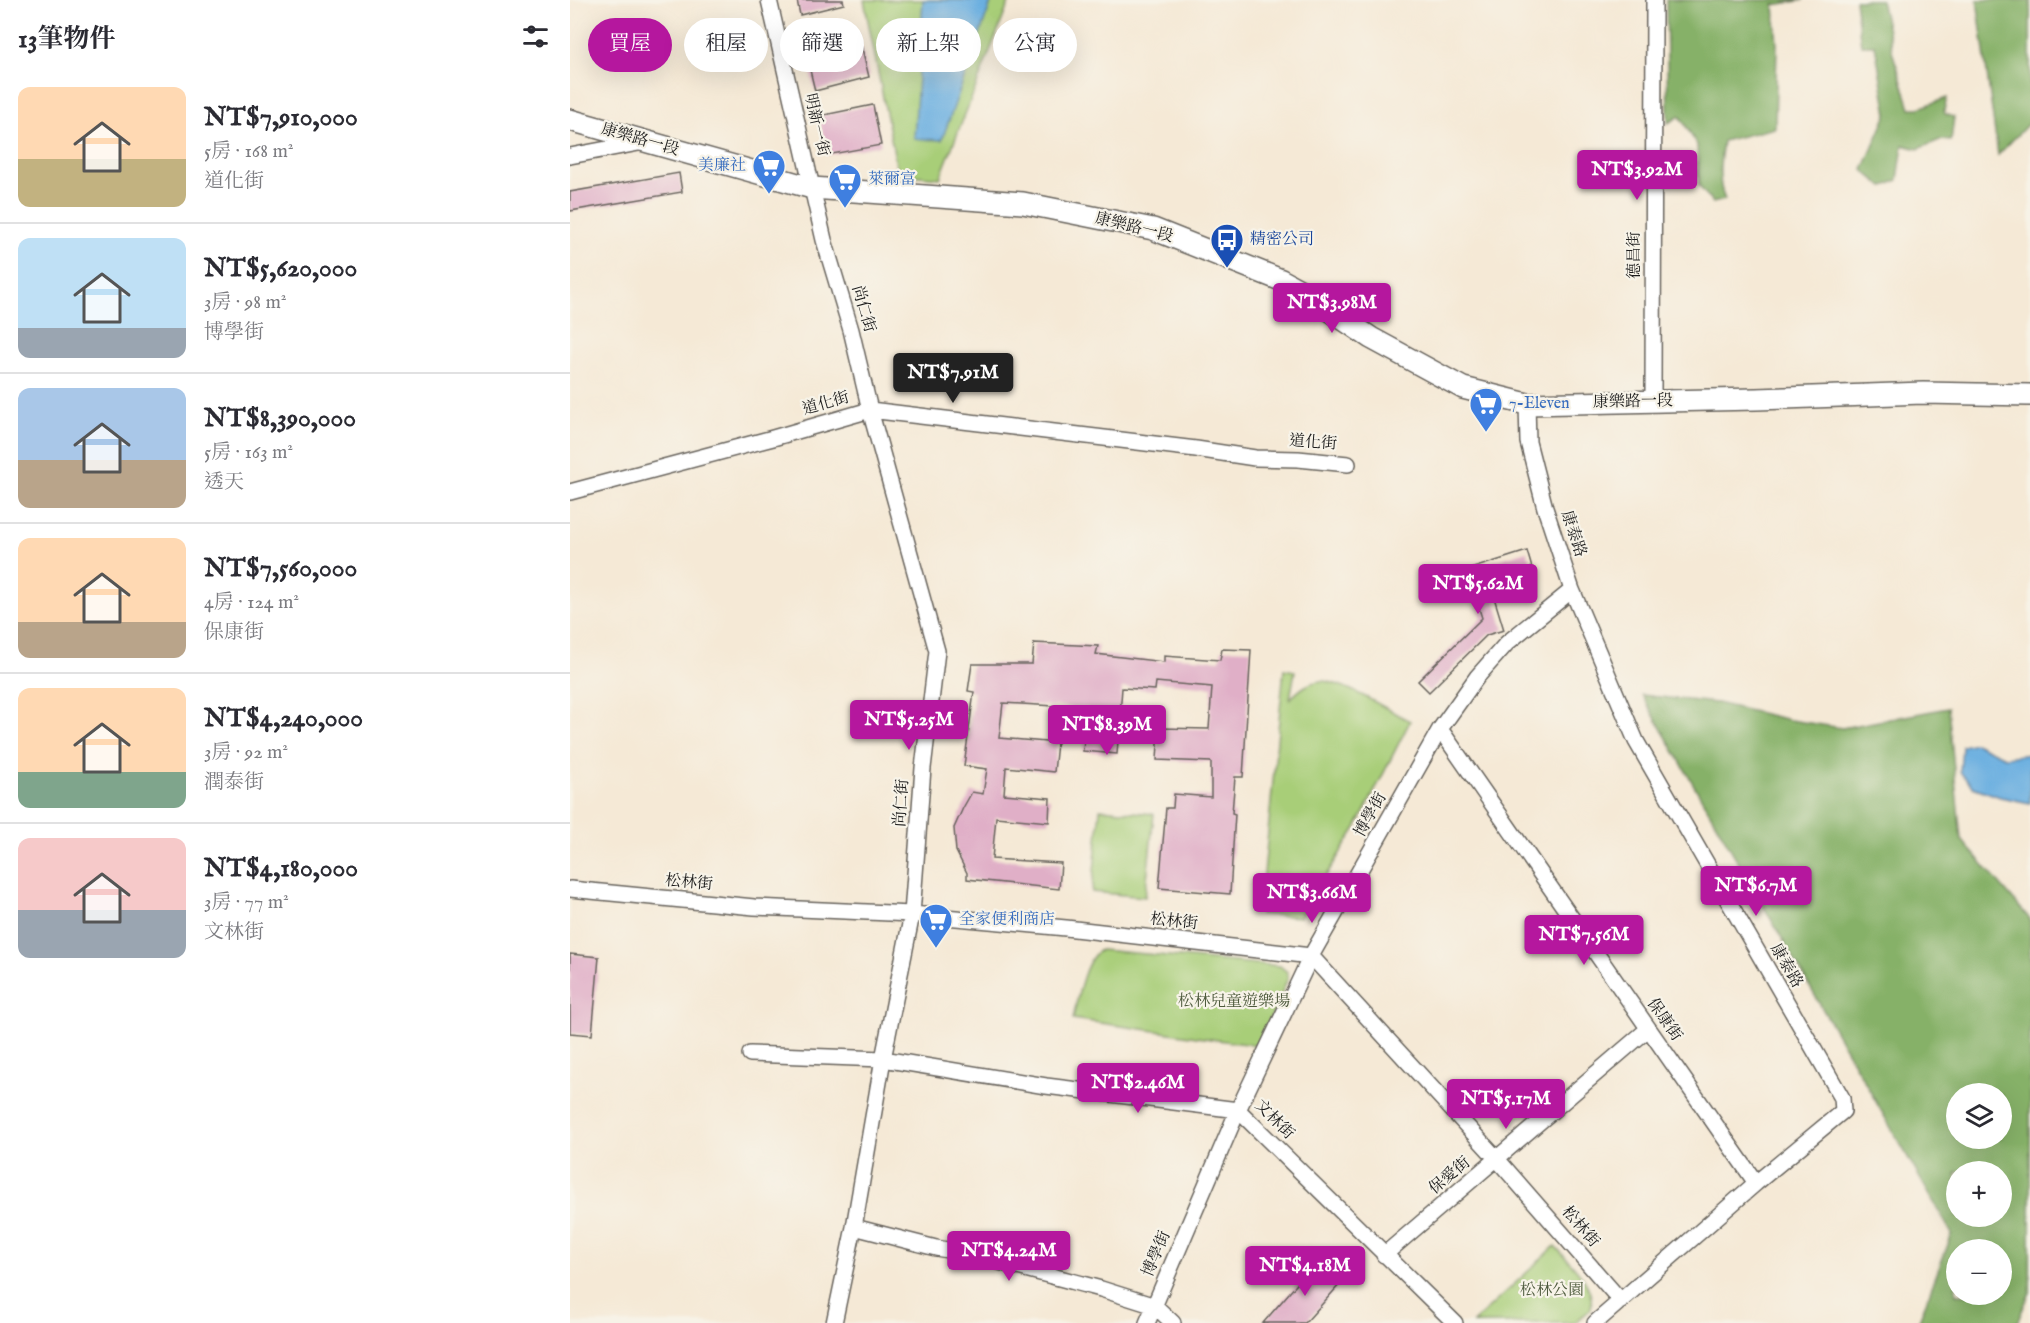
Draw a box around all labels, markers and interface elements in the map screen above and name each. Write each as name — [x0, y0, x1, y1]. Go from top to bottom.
chip: 買屋 — [588, 18, 672, 72]
chip: 租屋 — [684, 18, 768, 72]
chip: 篩選 — [780, 18, 864, 72]
chip: 新上架 — [876, 18, 981, 72]
chip: 公寓 — [993, 18, 1077, 72]
icon: filters — [519, 20, 552, 53]
text: 13筆物件 — [18, 23, 115, 56]
street label: 明新一街 — [799, 92, 833, 158]
text: NT$7,910,000 — [204, 101, 358, 134]
icon: home — [66, 111, 138, 183]
street label: 康樂路一段 — [599, 119, 681, 161]
text: 5房 · 168 m² — [204, 139, 294, 164]
supermarket icon: 美廉社 — [751, 148, 787, 195]
pin: NT$3.92M — [1575, 150, 1699, 201]
place label: 美廉社 — [698, 156, 746, 176]
text: NT$3.92M — [1591, 157, 1683, 182]
supermarket icon: 萊爾富 — [827, 162, 863, 209]
text: 道化街 — [204, 169, 264, 194]
place label: 萊爾富 — [868, 170, 916, 190]
street label: 康樂路一段 — [1093, 209, 1175, 247]
bus stop icon: 精密公司 — [1209, 222, 1245, 269]
place label: 精密公司 — [1250, 230, 1314, 250]
street label: 德昌街 — [1625, 231, 1645, 279]
text: NT$5,620,000 — [204, 252, 357, 285]
icon: home — [66, 262, 138, 334]
street label: 尚仁街 — [847, 283, 879, 335]
pin: NT$3.98M — [1270, 283, 1394, 334]
text: 3房 · 98 m² — [204, 290, 287, 315]
text: NT$3.98M — [1287, 290, 1377, 315]
text: 博學街 — [204, 320, 264, 345]
pin: NT$7.91M — [891, 353, 1015, 404]
text: NT$7.91M — [907, 360, 999, 385]
supermarket icon: 7-Eleven — [1468, 386, 1504, 433]
street label: 道化街 — [800, 388, 852, 420]
street label: 康樂路一段 — [1593, 391, 1673, 413]
place label: 7-Eleven — [1509, 394, 1570, 414]
text: NT$8,390,000 — [204, 402, 356, 435]
icon: home — [66, 412, 138, 484]
street label: 道化街 — [1288, 431, 1338, 455]
text: 5房 · 163 m² — [204, 440, 293, 465]
text: 透天 — [204, 470, 244, 495]
street label: 康泰路 — [1556, 508, 1590, 560]
text: NT$7,560,000 — [204, 552, 357, 585]
icon: home — [66, 562, 138, 634]
pin: NT$5.62M — [1416, 564, 1540, 615]
text: NT$5.62M — [1432, 571, 1524, 596]
text: 4房 · 124 m² — [204, 590, 299, 615]
text: 保康街 — [204, 620, 264, 645]
pin: NT$5.25M — [847, 700, 971, 751]
text: NT$4,240,000 — [204, 702, 363, 735]
pin: NT$8.39M — [1045, 705, 1169, 756]
text: NT$5.25M — [864, 707, 954, 732]
icon: home — [66, 712, 138, 784]
text: NT$8.39M — [1062, 712, 1152, 737]
text: 3房 · 92 m² — [204, 740, 288, 765]
text: 潤泰街 — [204, 770, 264, 795]
street label: 尚仁街 — [890, 778, 914, 828]
street label: 博學街 — [1351, 789, 1391, 841]
text: NT$4,180,000 — [204, 852, 358, 885]
icon: home — [66, 862, 138, 934]
pin: NT$6.7M — [1701, 866, 1811, 917]
street label: 松林街 — [664, 871, 714, 895]
pin: NT$3.66M — [1250, 873, 1374, 924]
text: NT$6.7M — [1715, 873, 1797, 898]
text: NT$3.66M — [1267, 880, 1357, 905]
text: 3房 · 77 m² — [204, 890, 289, 915]
supermarket icon: 全家便利商店 — [918, 902, 954, 949]
place label: 全家便利商店 — [959, 910, 1055, 930]
street label: 松林街 — [1149, 910, 1199, 934]
pin: NT$7.56M — [1522, 915, 1646, 966]
text: 文林街 — [204, 920, 264, 945]
text: NT$7.56M — [1538, 922, 1630, 947]
street label: 康泰路 — [1765, 940, 1807, 992]
park label: 松林兒童遊樂場 — [1178, 992, 1290, 1012]
street label: 保康街 — [1642, 995, 1686, 1045]
pin: NT$2.46M — [1076, 1063, 1200, 1114]
text: NT$2.46M — [1091, 1070, 1185, 1095]
pin: NT$5.17M — [1444, 1079, 1568, 1130]
map controls — [1946, 1083, 2012, 1305]
button: layers — [1946, 1083, 2012, 1149]
text: NT$5.17M — [1461, 1086, 1551, 1111]
street label: 文林街 — [1250, 1096, 1298, 1144]
street label: 保愛街 — [1425, 1153, 1475, 1199]
button: + — [1946, 1161, 2012, 1227]
street label: 松林街 — [1557, 1202, 1603, 1252]
street label: 博學街 — [1138, 1228, 1176, 1280]
pin: NT$4.24M — [947, 1231, 1071, 1282]
text: NT$4.24M — [961, 1238, 1057, 1263]
button: − — [1946, 1239, 2012, 1305]
pin: NT$4.18M — [1243, 1246, 1367, 1297]
text: NT$4.18M — [1259, 1253, 1351, 1278]
park label: 松林公園 — [1520, 1281, 1584, 1301]

